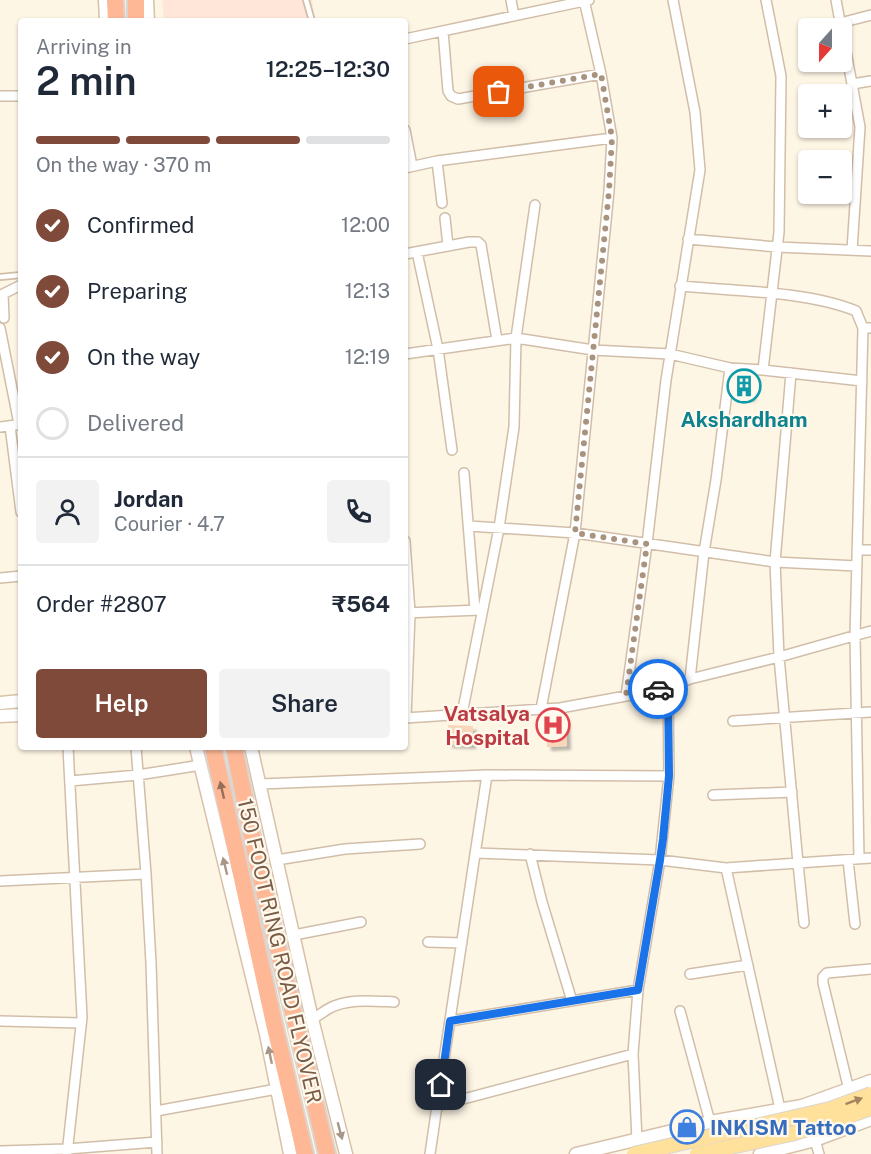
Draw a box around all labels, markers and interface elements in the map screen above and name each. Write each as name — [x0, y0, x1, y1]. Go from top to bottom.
north arrow — [798, 18, 852, 72]
map controls — [798, 18, 852, 204]
text: Arriving in — [36, 35, 131, 59]
text: 12:25–12:30 — [266, 56, 390, 82]
text: 2 min — [36, 58, 137, 104]
pin — [473, 66, 524, 117]
icon: bag — [482, 75, 515, 108]
button: + — [798, 84, 852, 138]
button: − — [798, 150, 852, 204]
text: On the way · 370 m — [36, 153, 211, 177]
icon: check — [36, 209, 69, 242]
text: Confirmed — [87, 212, 194, 238]
text: 12:00 — [341, 213, 390, 237]
icon: check — [36, 275, 69, 308]
text: Preparing — [87, 278, 188, 304]
text: 12:13 — [345, 279, 390, 303]
icon: check — [36, 341, 69, 374]
text: On the way — [87, 344, 200, 370]
text: 12:19 — [345, 345, 390, 369]
building icon: Akshardham — [726, 368, 762, 404]
place label: Akshardham — [681, 407, 807, 432]
text: Delivered — [87, 410, 184, 436]
button: person — [36, 480, 99, 543]
button: phone — [327, 480, 390, 543]
text: Jordan — [114, 486, 183, 512]
text: Courier · 4.7 — [114, 512, 225, 536]
text: Order #2807 — [36, 591, 167, 617]
text: ₹564 — [332, 591, 390, 617]
courier — [628, 659, 688, 719]
button: Help — [36, 669, 207, 738]
button: Share — [219, 669, 390, 738]
icon: car — [642, 673, 675, 706]
place label: Vatsalya Hospital — [443, 701, 530, 750]
hospital icon: Vatsalya Hospital — [535, 707, 571, 743]
one-way arrow — [217, 780, 227, 799]
street label: 150 FOOT RING ROAD FLYOVER — [233, 796, 327, 1106]
one-way arrow — [220, 856, 230, 875]
one-way arrow — [265, 1046, 275, 1065]
pin — [415, 1059, 466, 1110]
icon: home — [424, 1068, 457, 1101]
one-way arrow — [845, 1095, 863, 1105]
shop icon: INKISM Tattoo — [669, 1109, 705, 1145]
place label: INKISM Tattoo — [710, 1115, 857, 1140]
one-way arrow — [336, 1122, 345, 1140]

